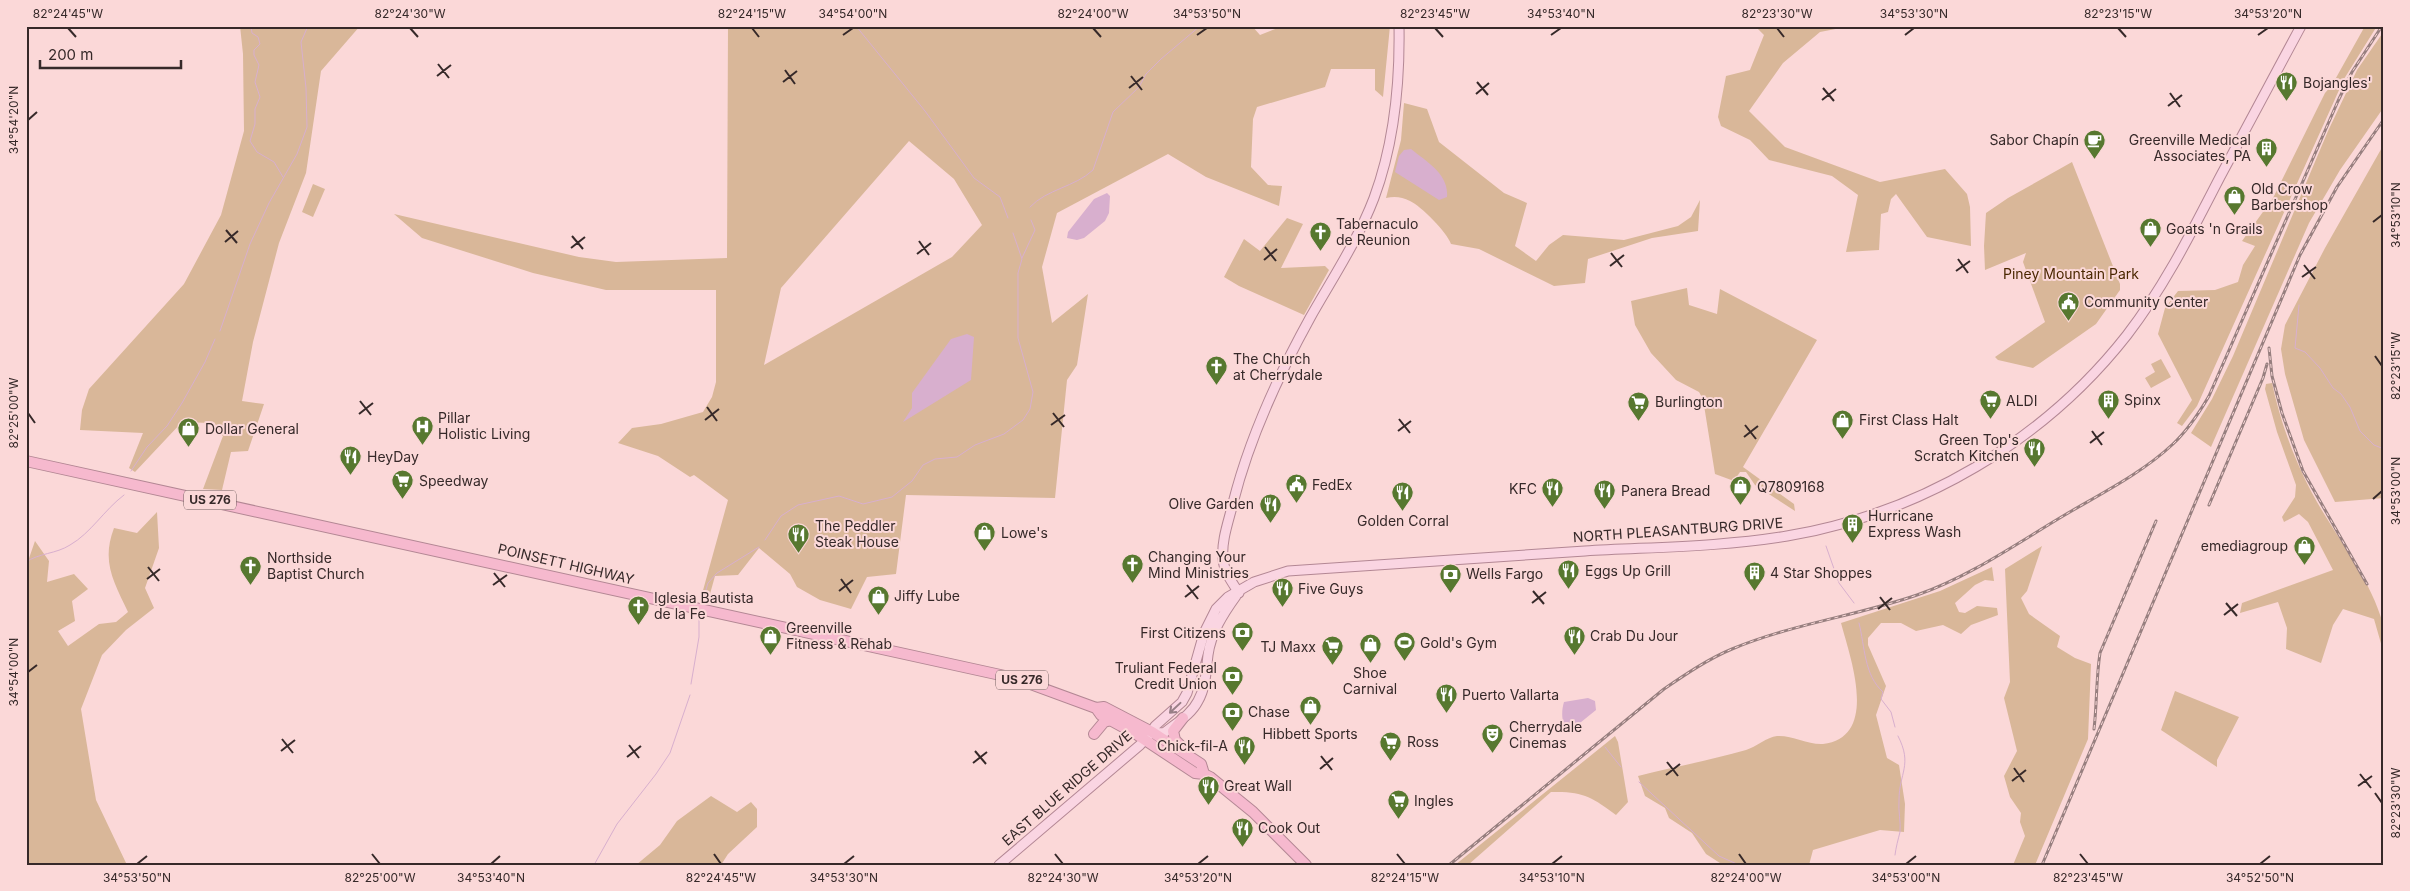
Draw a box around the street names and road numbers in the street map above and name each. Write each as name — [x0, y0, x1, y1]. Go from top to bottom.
road number: US 276 — [184, 490, 236, 510]
street label: NORTH PLEASANTBURG DRIVE — [1572, 514, 1784, 545]
street label: POINSETT HIGHWAY — [496, 540, 636, 588]
road number: US 276 — [996, 670, 1048, 690]
street label: EAST BLUE RIDGE DRIVE — [998, 727, 1135, 849]

